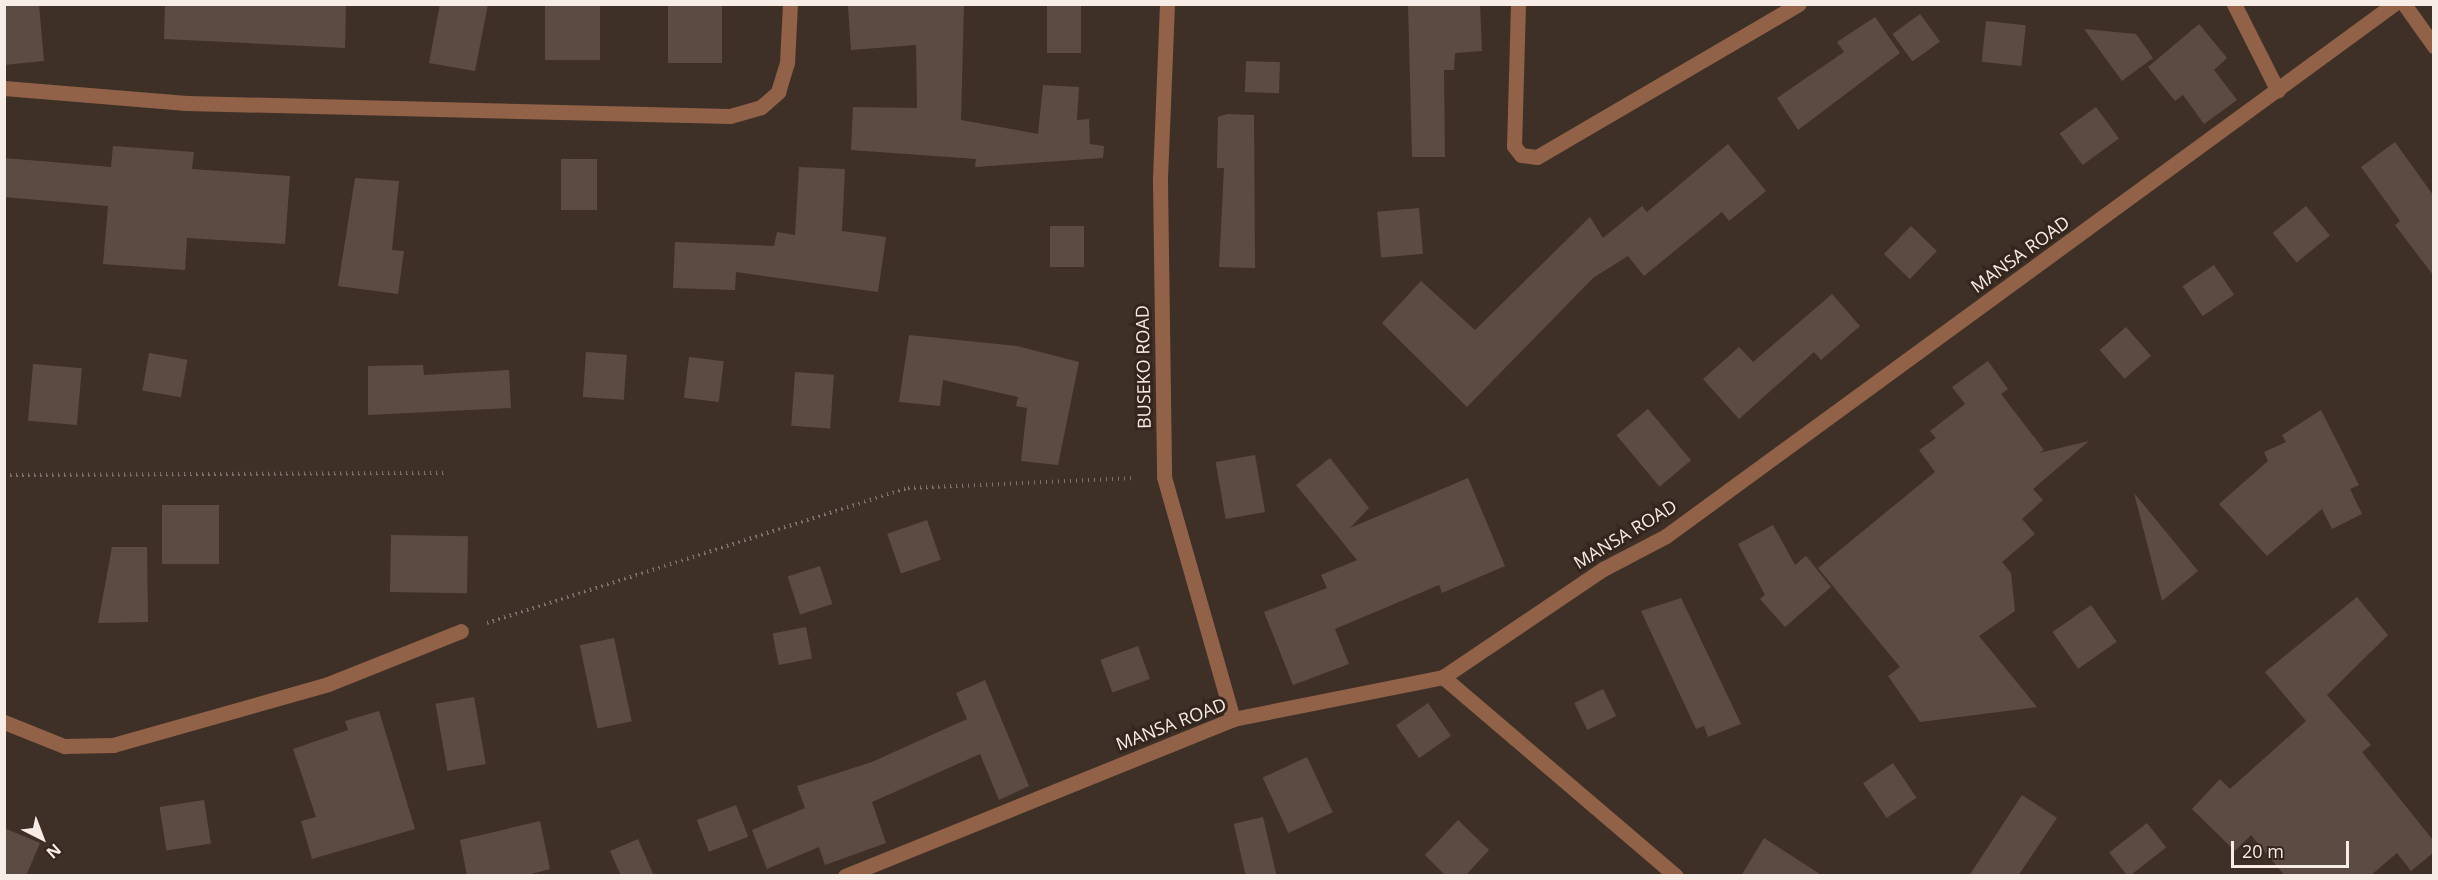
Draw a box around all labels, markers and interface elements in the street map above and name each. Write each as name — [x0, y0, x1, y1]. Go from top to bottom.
street label: MANSA ROAD — [1966, 211, 2074, 297]
street label: BUSEKO ROAD — [1131, 305, 1155, 429]
street label: MANSA ROAD — [1569, 495, 1681, 573]
street label: MANSA ROAD — [1113, 693, 1229, 755]
north arrow — [12, 808, 72, 868]
scale bar — [2234, 829, 2352, 867]
text: N — [42, 839, 66, 864]
text: 20 m — [2242, 839, 2284, 863]

